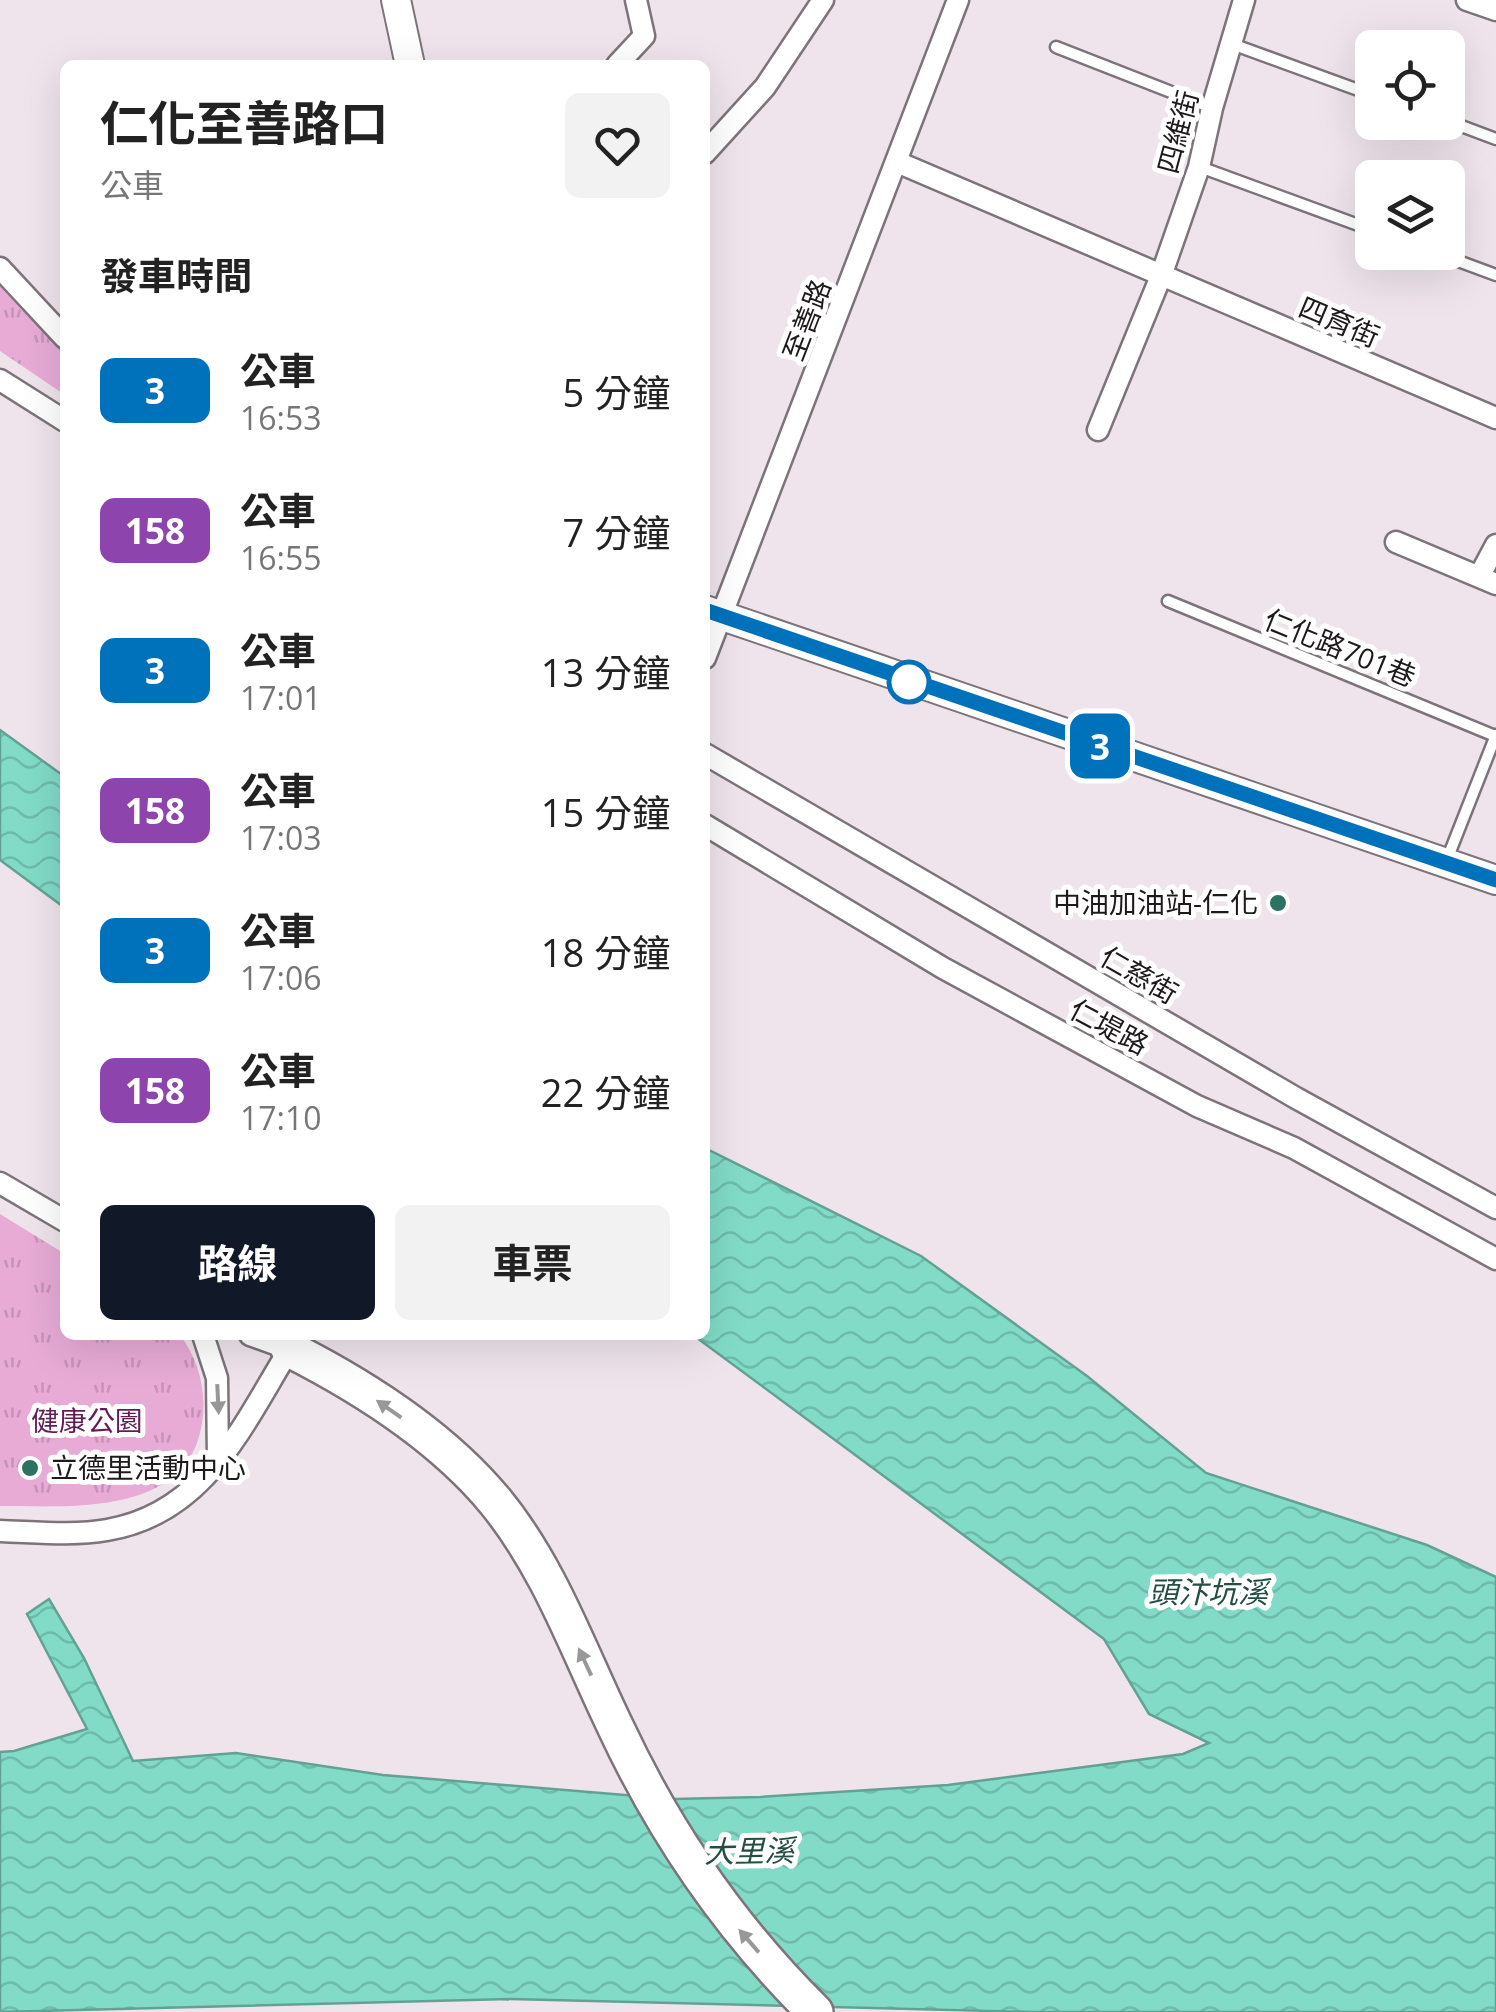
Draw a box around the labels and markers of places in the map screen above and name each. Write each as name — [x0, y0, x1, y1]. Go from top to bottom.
unlabelled marker — [888, 661, 930, 703]
place label: 中油加油站-仁化 — [1053, 883, 1258, 921]
marker: 中油加油站-仁化 — [1267, 892, 1289, 914]
place label: 立德里活動中心 — [50, 1448, 246, 1486]
marker: 立德里活動中心 — [19, 1457, 41, 1479]

